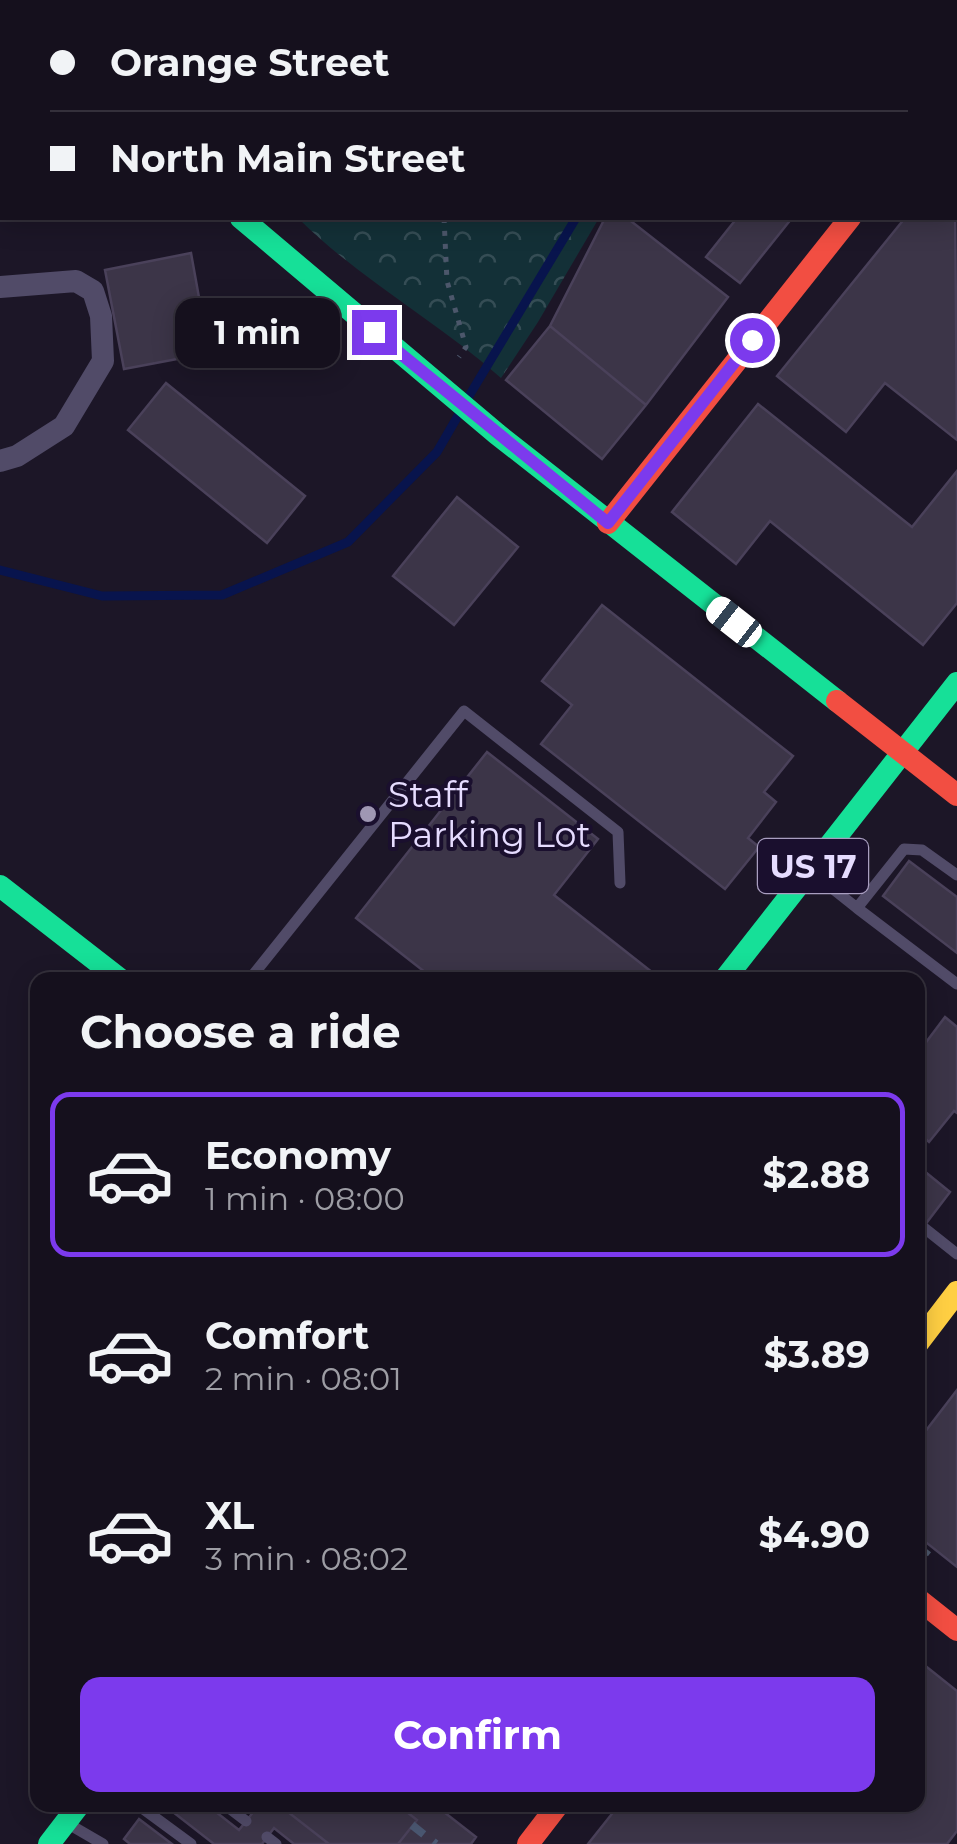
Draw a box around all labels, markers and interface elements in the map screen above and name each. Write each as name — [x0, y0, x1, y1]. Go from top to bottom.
text: Orange Street — [110, 39, 389, 86]
text: North Main Street — [110, 135, 466, 182]
callout: 1 min — [174, 297, 339, 367]
route end — [352, 310, 397, 355]
text: 1 min — [214, 313, 301, 352]
route start — [730, 318, 775, 363]
car — [701, 592, 767, 652]
place label: Staff Parking Lot — [388, 773, 591, 856]
marker: Staff Parking Lot — [357, 803, 379, 825]
road number: US 17 — [758, 839, 868, 893]
text: Choose a ride — [80, 1004, 401, 1059]
icon: car — [85, 1130, 175, 1220]
text: Economy — [205, 1132, 391, 1179]
text: $2.88 — [762, 1151, 870, 1198]
text: 1 min · 08:00 — [205, 1179, 405, 1218]
icon: car — [85, 1310, 175, 1400]
text: Comfort — [205, 1312, 369, 1359]
text: $3.89 — [764, 1331, 870, 1378]
text: 2 min · 08:01 — [205, 1359, 402, 1398]
icon: car — [85, 1490, 175, 1580]
text: XL — [205, 1492, 254, 1539]
text: $4.90 — [758, 1511, 870, 1558]
text: 3 min · 08:02 — [205, 1539, 408, 1578]
button: Confirm — [80, 1677, 875, 1792]

